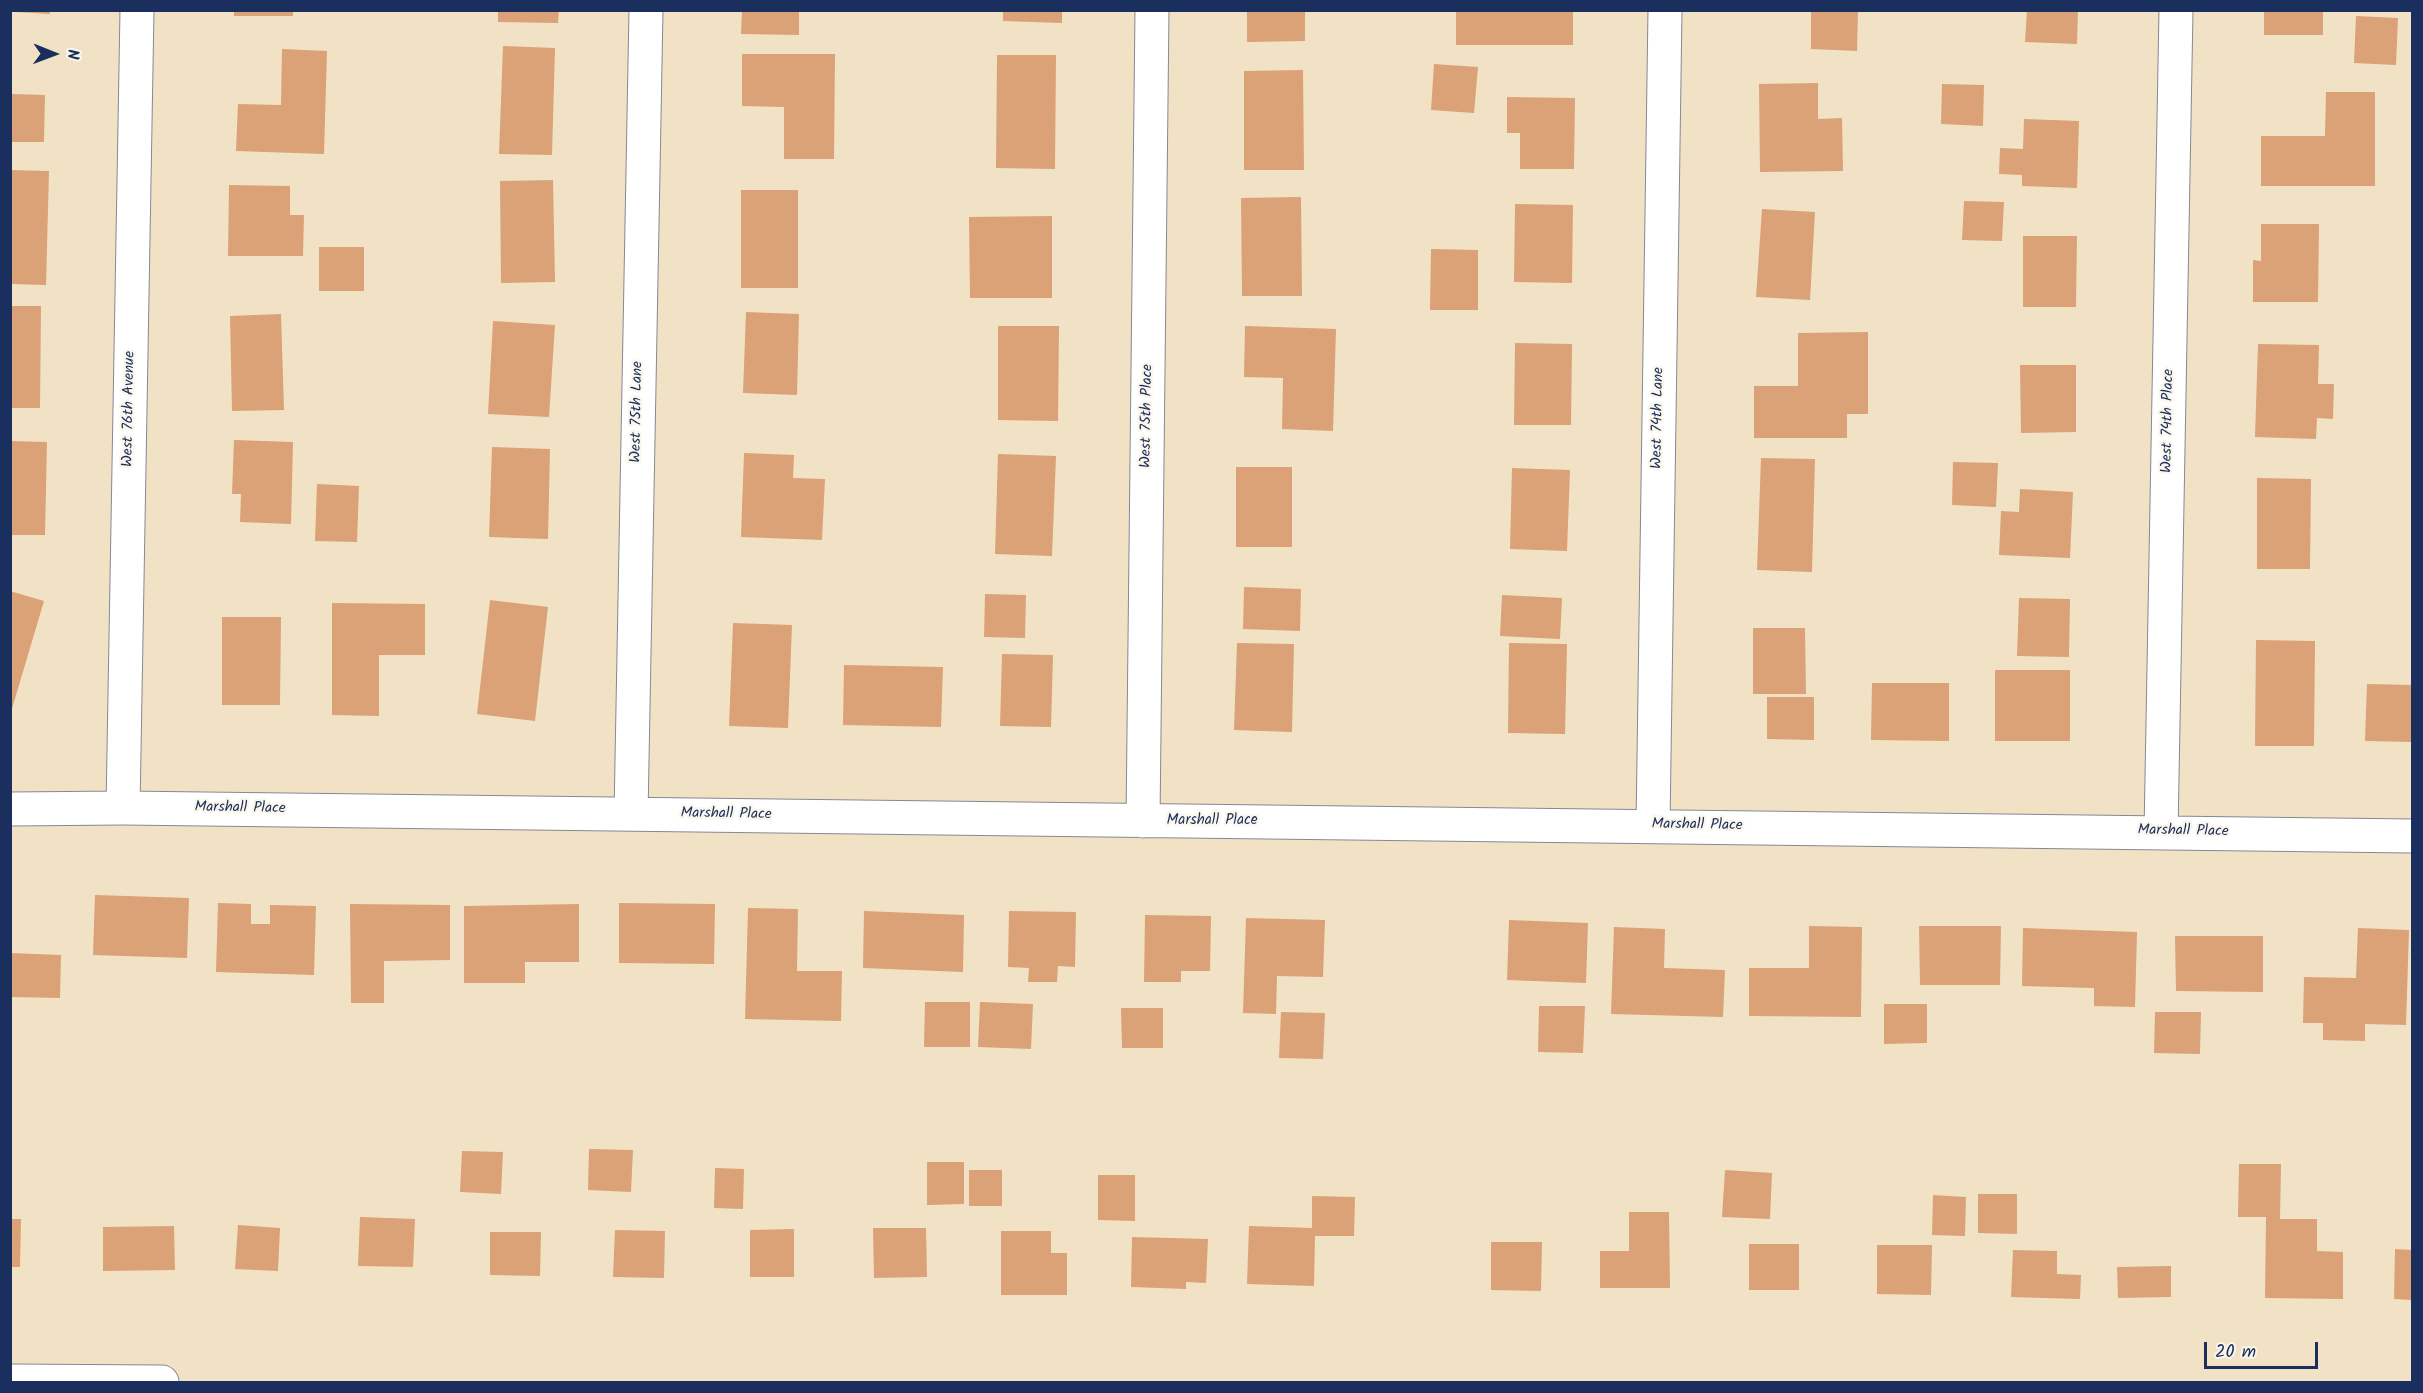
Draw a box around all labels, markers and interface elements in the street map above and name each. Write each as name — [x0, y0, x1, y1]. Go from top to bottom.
north arrow — [24, 24, 84, 84]
text: N — [60, 49, 85, 60]
street label: West 76th Avenue — [120, 351, 140, 467]
street label: West 75th Lane — [628, 361, 648, 463]
street label: West 75th Place — [1138, 364, 1158, 468]
street label: West 74th Lane — [1649, 367, 1669, 469]
street label: West 74th Place — [2159, 369, 2179, 473]
street label: Marshall Place — [194, 799, 286, 819]
street label: Marshall Place — [680, 805, 772, 825]
street label: Marshall Place — [1167, 812, 1257, 830]
street label: Marshall Place — [1651, 816, 1743, 836]
street label: Marshall Place — [2137, 822, 2229, 842]
scale bar — [2207, 1330, 2321, 1368]
text: 20 m — [2215, 1338, 2256, 1367]

